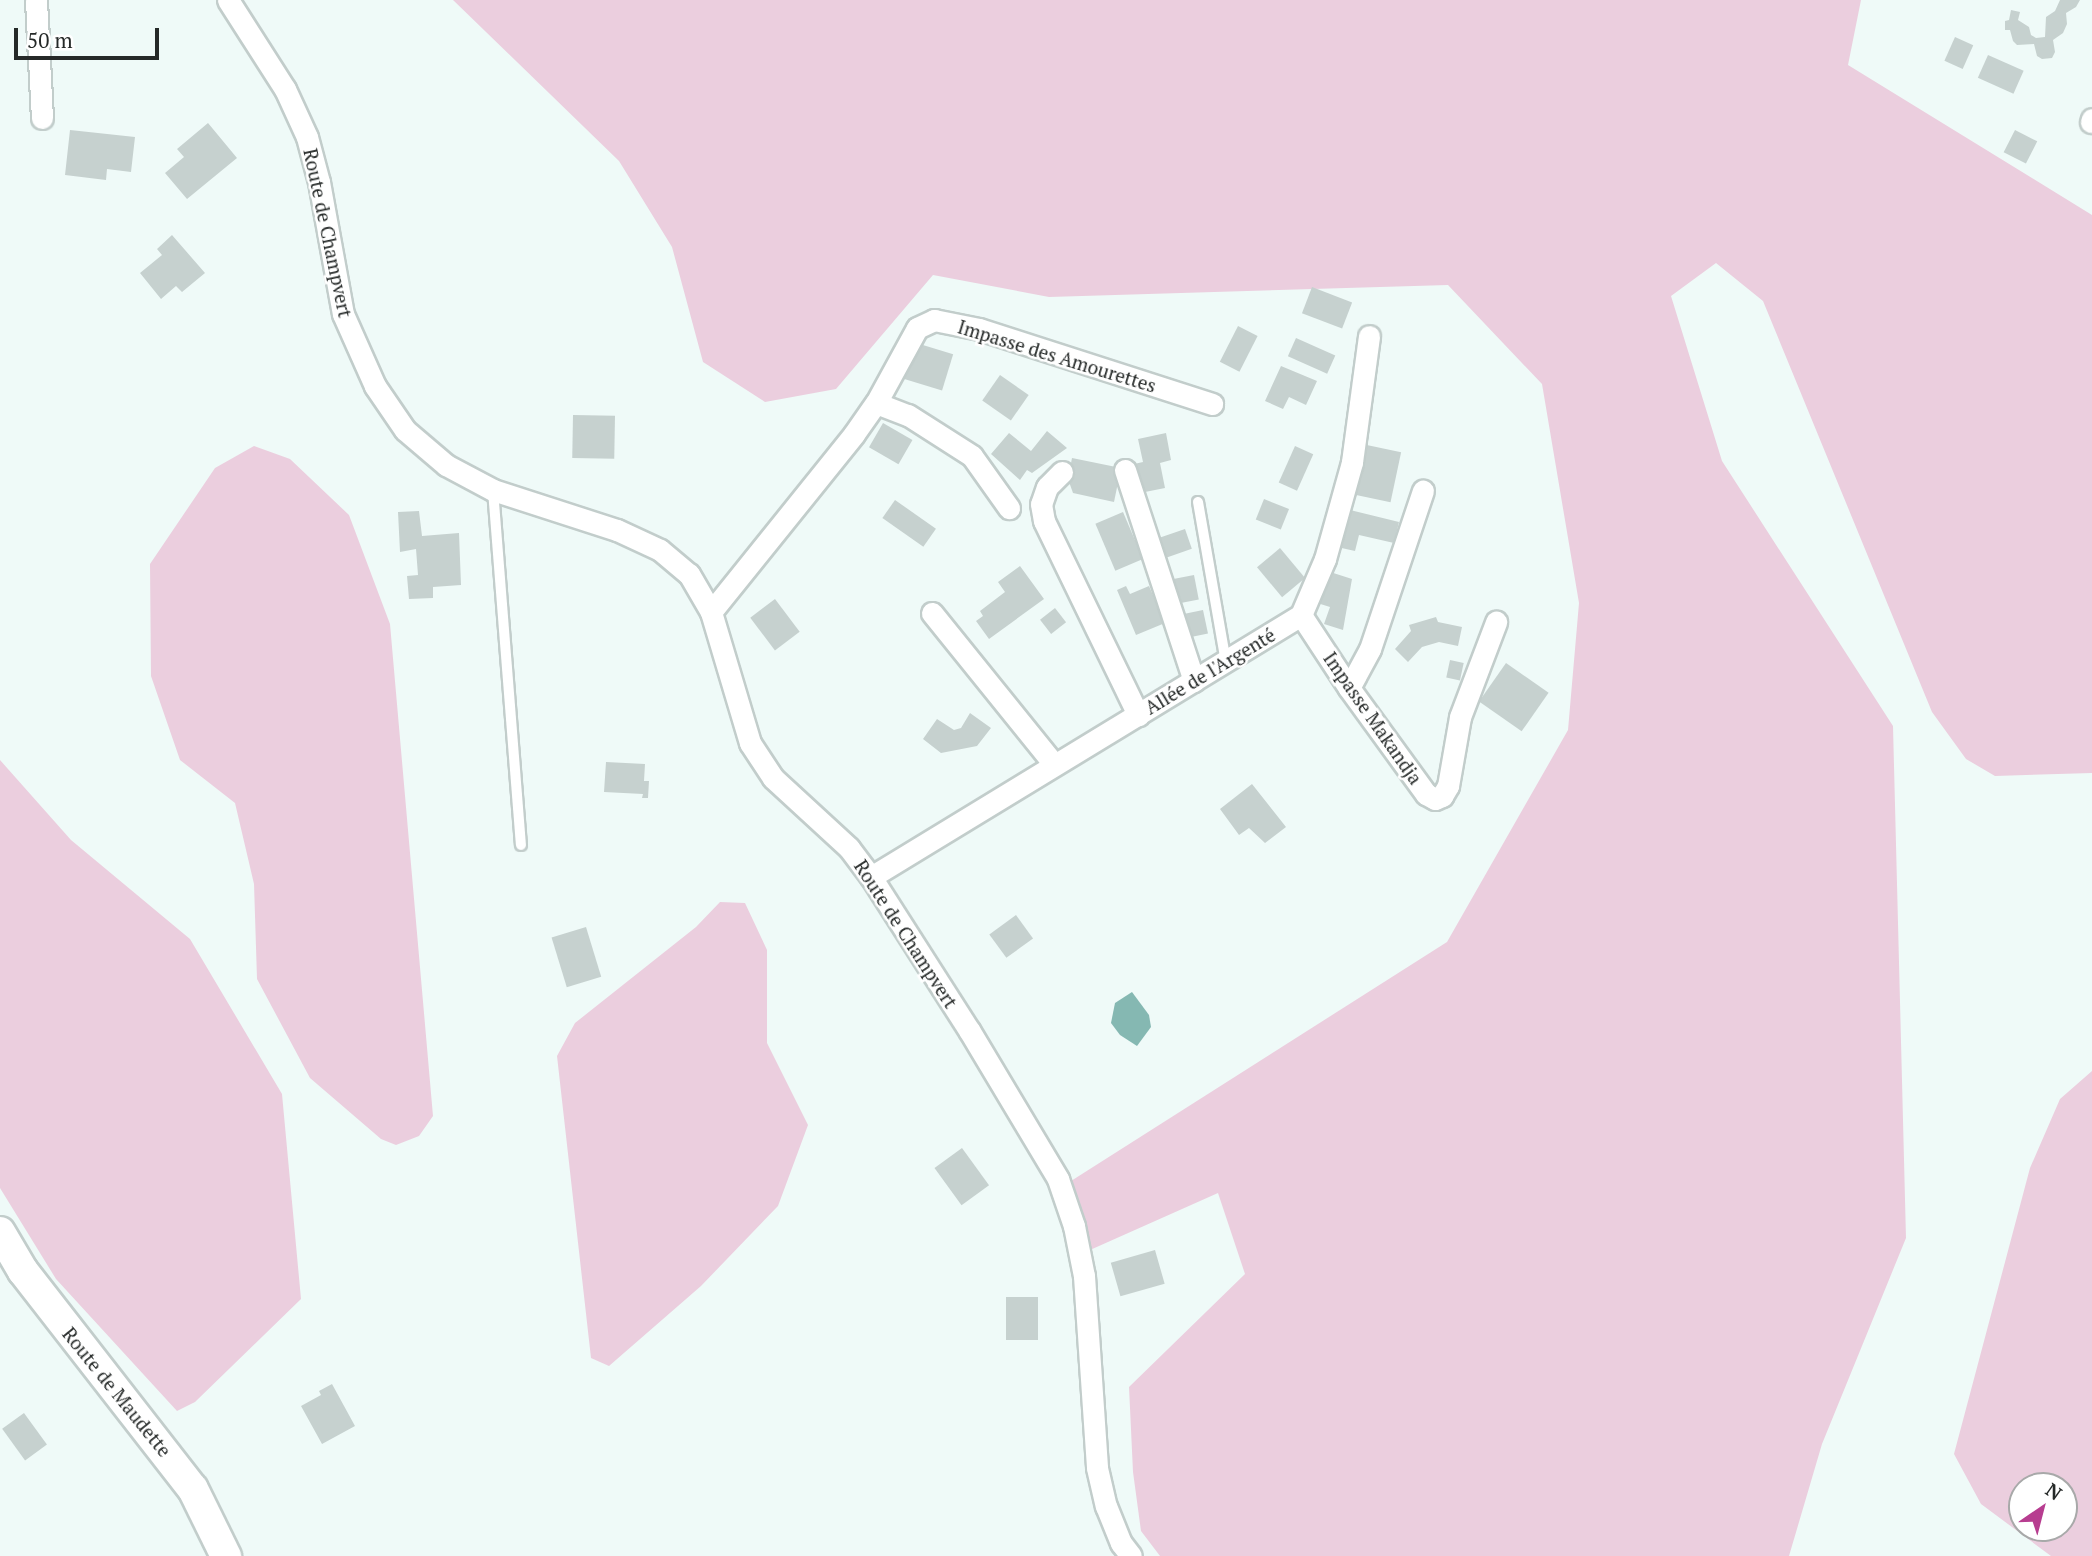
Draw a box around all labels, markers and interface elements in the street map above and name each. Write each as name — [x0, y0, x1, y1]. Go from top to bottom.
scale bar — [18, 14, 163, 58]
text: 50 m — [27, 26, 73, 54]
street label: Route de Champvert — [299, 146, 357, 320]
street label: Impasse des Amourettes — [955, 315, 1159, 397]
street label: Allée de l'Argenté — [1141, 623, 1279, 719]
street label: Impasse Makandja — [1319, 647, 1427, 789]
street label: Route de Champvert — [850, 856, 962, 1012]
street label: Route de Maudette — [58, 1323, 176, 1461]
north arrow — [2008, 1472, 2078, 1542]
text: N — [2041, 1477, 2067, 1505]

